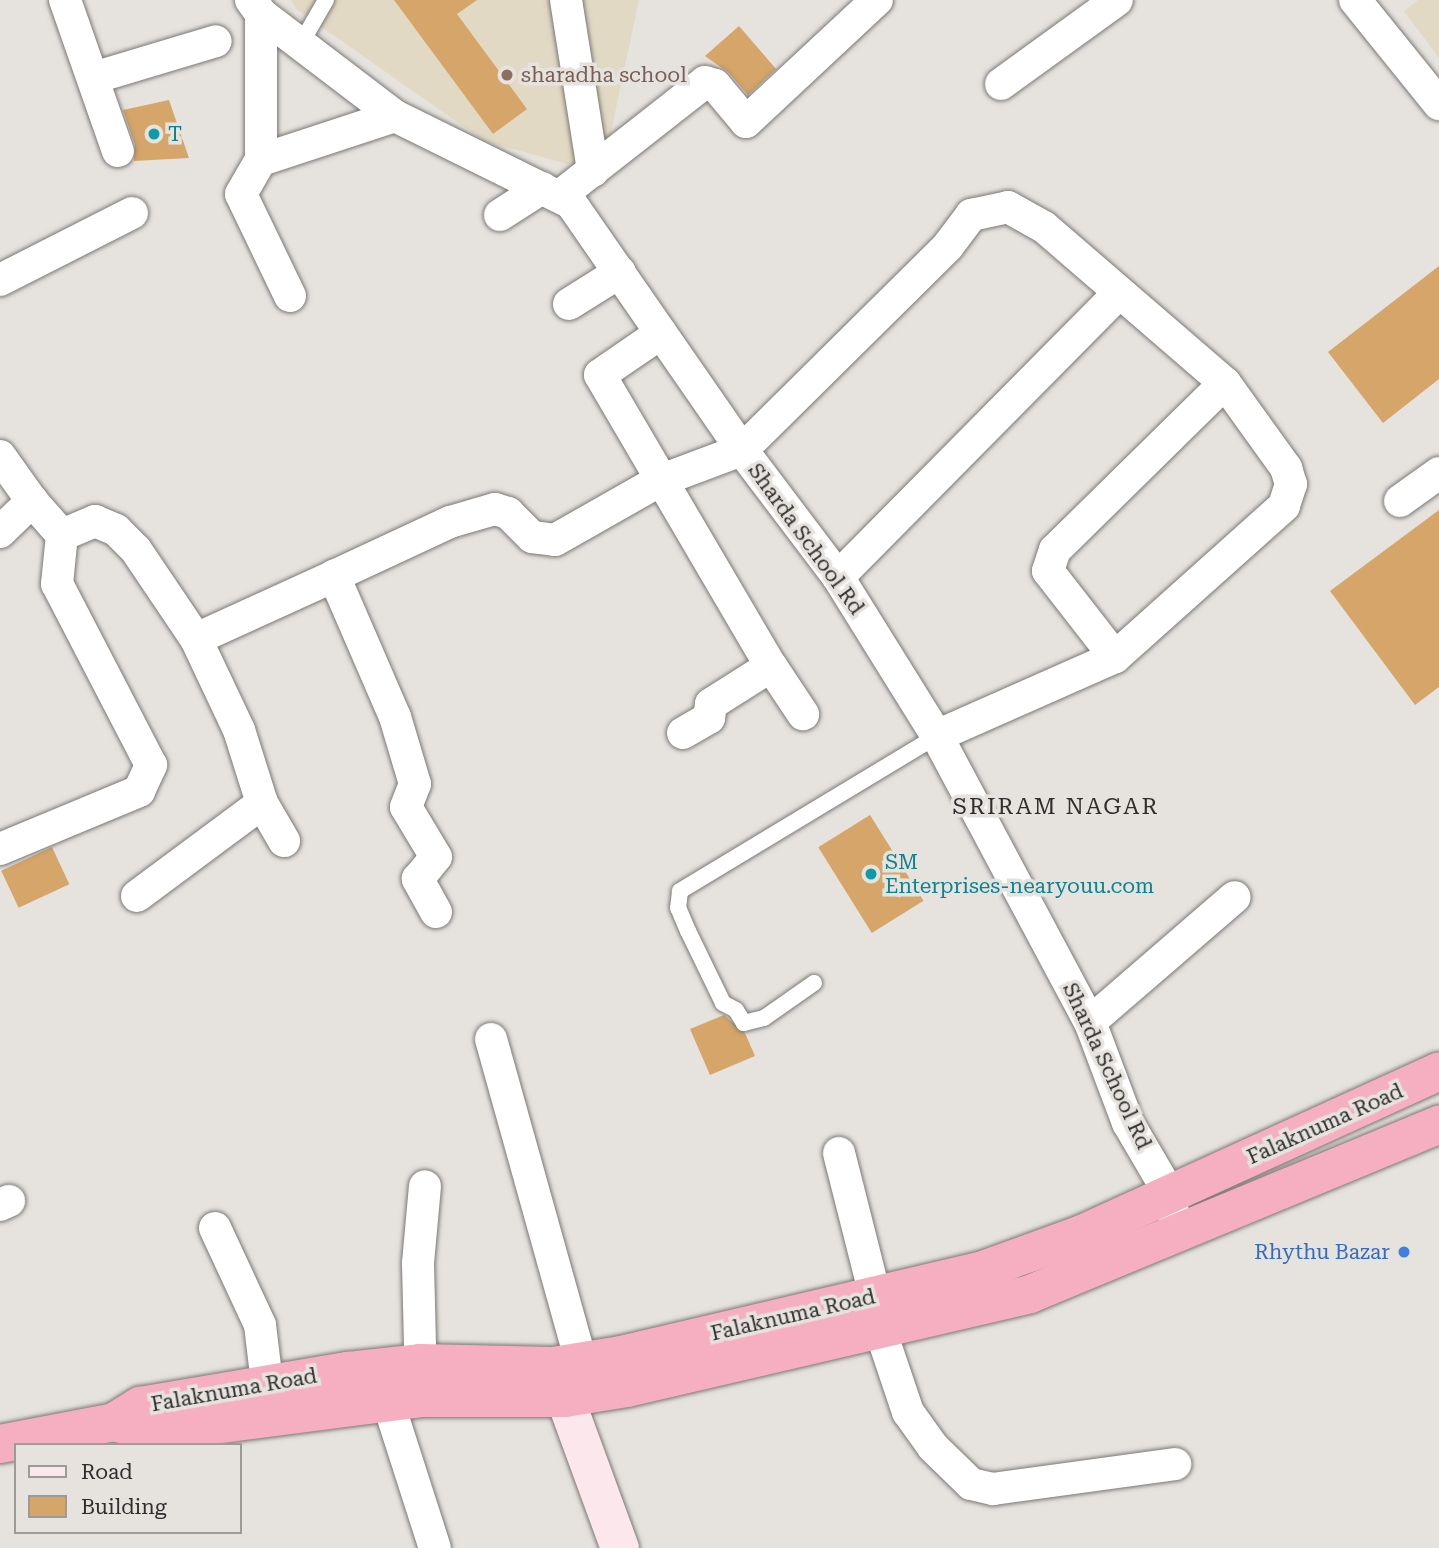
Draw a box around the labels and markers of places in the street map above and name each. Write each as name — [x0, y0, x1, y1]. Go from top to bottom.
place label: sharadha school — [521, 62, 687, 88]
marker: sharadha school — [499, 67, 515, 83]
place label: T — [168, 121, 182, 147]
marker: T — [146, 126, 162, 142]
place label: SM Enterprises-nearyouu.com — [885, 849, 1154, 899]
marker: SM Enterprises-nearyouu.com — [863, 866, 879, 882]
place label: Rhythu Bazar — [1254, 1239, 1390, 1265]
marker: Rhythu Bazar — [1396, 1244, 1412, 1260]

